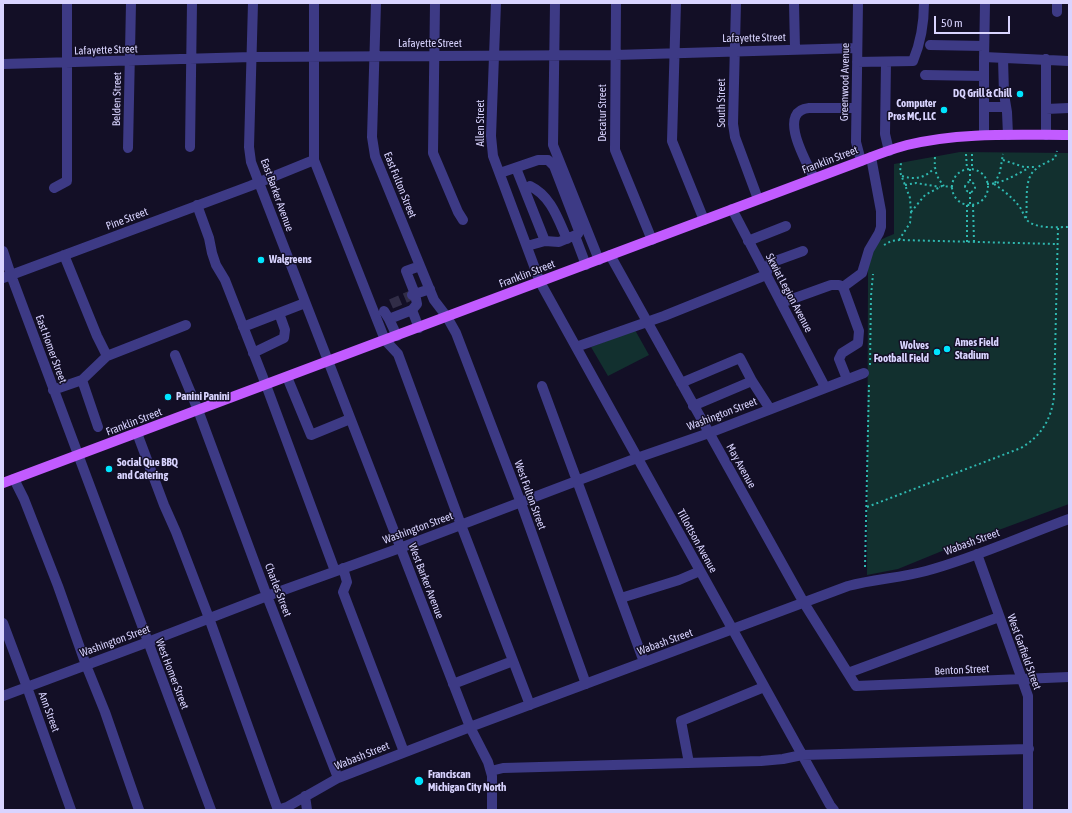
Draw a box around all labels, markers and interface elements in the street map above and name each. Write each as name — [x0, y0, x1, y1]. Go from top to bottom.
scale bar — [936, 8, 1012, 34]
text: 50 m — [941, 16, 963, 30]
street label: Lafayette Street — [722, 31, 786, 45]
street label: Lafayette Street — [398, 37, 462, 51]
street label: Lafayette Street — [74, 42, 138, 58]
street label: Greenwood Avenue — [838, 43, 852, 121]
street label: Belden Street — [110, 72, 124, 126]
street label: South Street — [715, 78, 729, 128]
street label: Decatur Street — [596, 84, 610, 142]
place label: DQ Grill & Chill — [953, 87, 1012, 101]
marker: DQ Grill & Chill — [1015, 89, 1025, 99]
place label: Computer Pros MC, LLC — [888, 97, 936, 123]
street label: Allen Street — [474, 99, 488, 147]
marker: Computer Pros MC, LLC — [939, 105, 949, 115]
street label: Franklin Street — [800, 143, 860, 177]
street label: East Fulton Street — [381, 150, 419, 220]
street label: East Barker Avenue — [258, 157, 296, 233]
street label: Pine Street — [104, 205, 150, 233]
street label: Skwiat Legion Avenue — [763, 251, 815, 335]
place label: Walgreens — [269, 253, 312, 267]
marker: Walgreens — [256, 255, 266, 265]
street label: Franklin Street — [497, 257, 557, 291]
street label: East Homer Street — [33, 313, 69, 385]
place label: Ames Field Stadium — [955, 336, 999, 362]
place label: Wolves Football Field — [874, 339, 929, 365]
marker: Ames Field Stadium — [942, 344, 952, 354]
marker: Wolves Football Field — [932, 347, 942, 357]
place label: Panini Panini — [176, 390, 230, 404]
marker: Panini Panini — [163, 392, 173, 402]
street label: Washington Street — [685, 395, 759, 433]
street label: Franklin Street — [104, 405, 164, 439]
street label: May Avenue — [723, 441, 759, 491]
place label: Social Que BBQ and Catering — [117, 456, 178, 482]
street label: West Fulton Street — [511, 458, 549, 532]
marker: Social Que BBQ and Catering — [104, 464, 114, 474]
street label: Tillottson Avenue — [674, 507, 720, 575]
street label: Washington Street — [381, 509, 455, 547]
street label: Wabash Street — [943, 526, 1001, 558]
street label: West Barker Avenue — [406, 541, 446, 621]
street label: Charles Street — [262, 562, 294, 618]
street label: West Garfield Street — [1004, 612, 1044, 692]
street label: Washington Street — [78, 622, 152, 660]
street label: Wabash Street — [636, 626, 694, 658]
street label: West Homer Street — [152, 637, 192, 711]
street label: Benton Street — [934, 662, 990, 678]
street label: Ann Street — [36, 690, 62, 734]
street label: Wabash Street — [333, 739, 391, 773]
place label: Franciscan Michigan City North — [428, 768, 506, 794]
marker: Franciscan Michigan City North — [413, 775, 425, 787]

